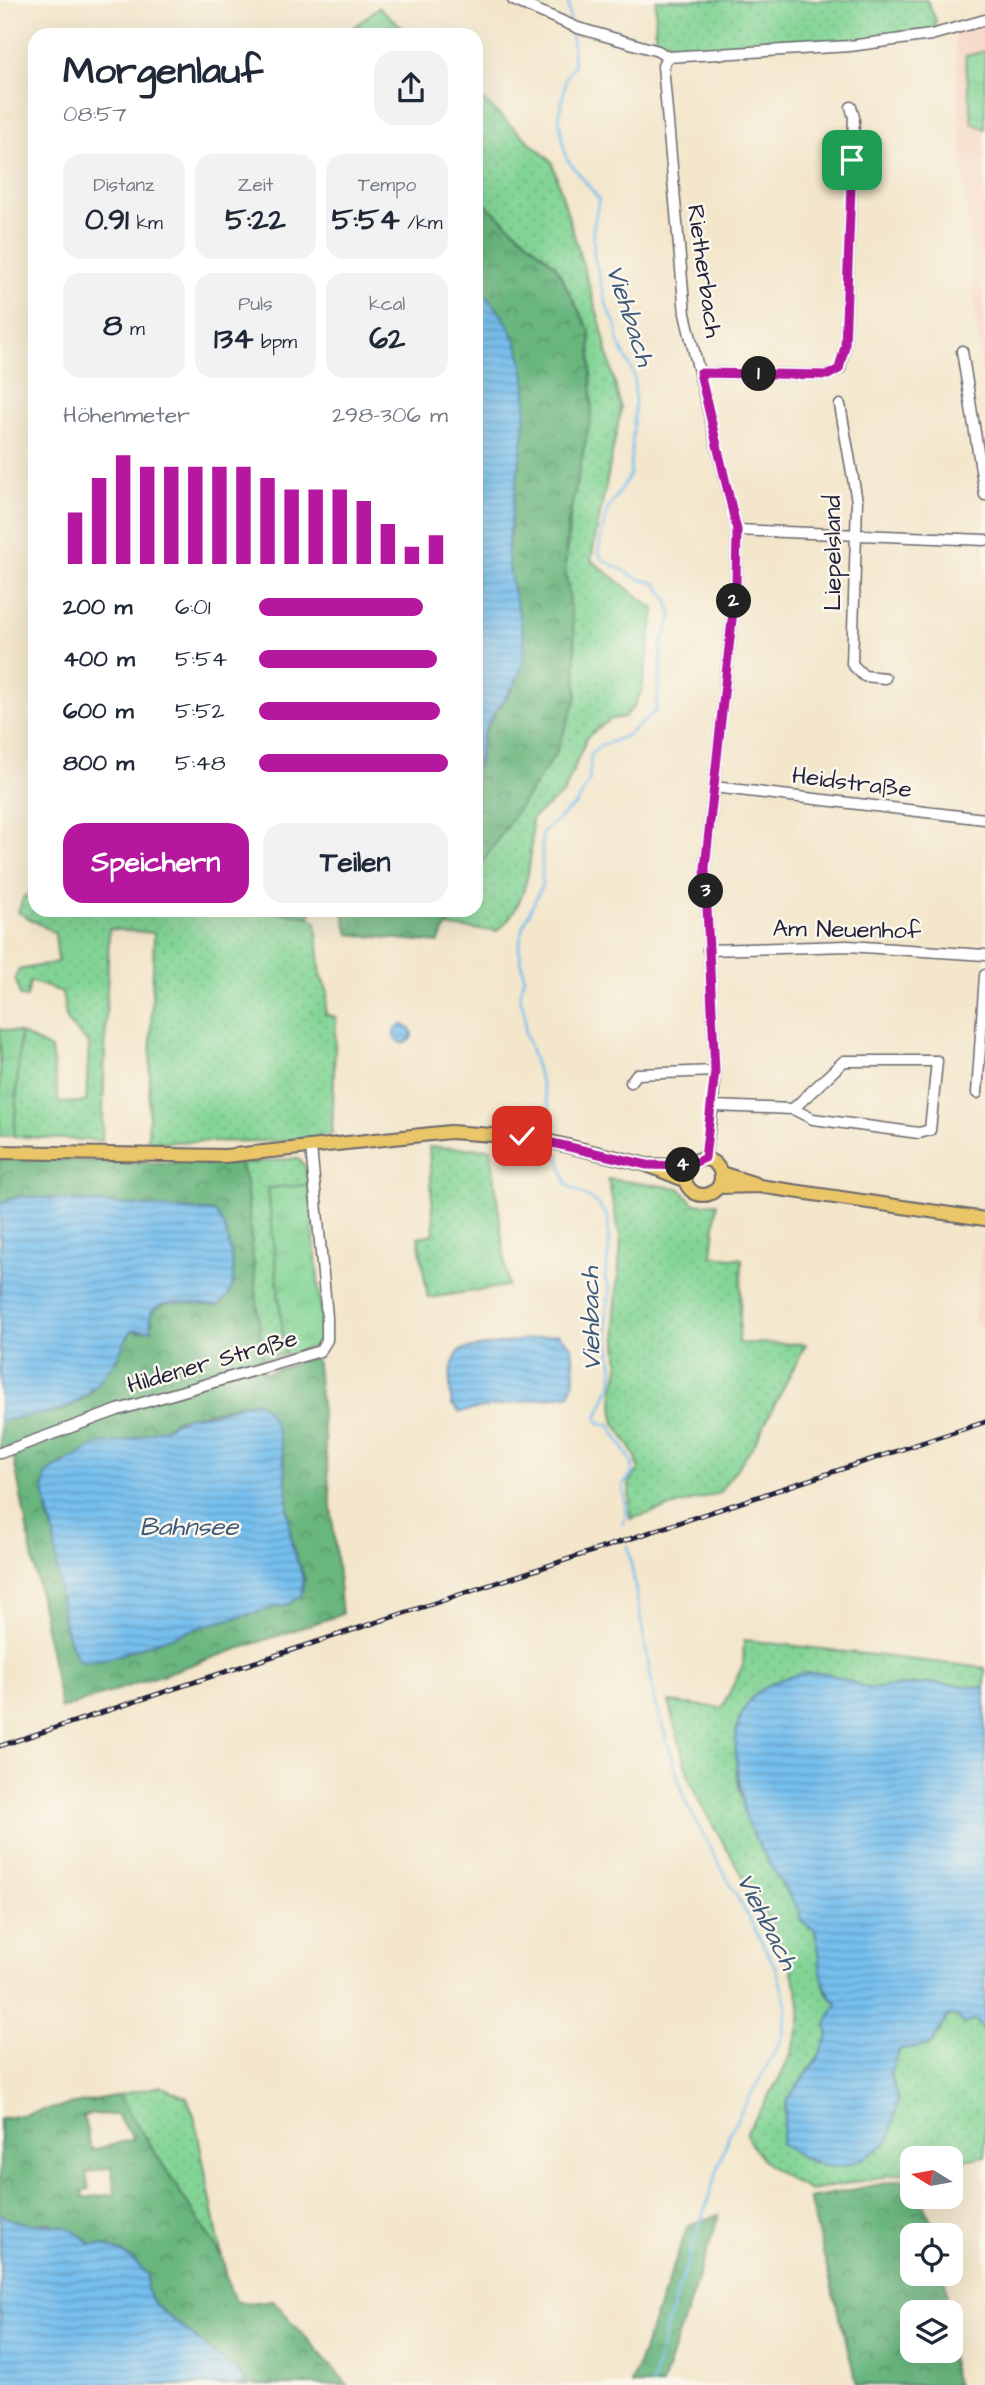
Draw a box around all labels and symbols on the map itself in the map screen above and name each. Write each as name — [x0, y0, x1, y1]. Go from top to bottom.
pin — [822, 130, 882, 190]
street label: Rietherbach — [678, 202, 730, 340]
water label: Viehbach — [597, 260, 664, 372]
pin: 1 — [742, 356, 776, 392]
street label: Liepelsland — [816, 495, 850, 611]
pin: 2 — [716, 584, 752, 618]
street label: Heidstraße — [790, 759, 914, 807]
pin: 3 — [688, 874, 724, 908]
street label: Am Neuenhof — [772, 912, 922, 948]
pin — [492, 1106, 552, 1166]
pin: 4 — [666, 1148, 700, 1182]
water label: Viehbach — [572, 1265, 610, 1371]
street label: Hildener Straße — [123, 1321, 301, 1403]
water label: Bahnsee — [140, 1509, 240, 1545]
water label: Viehbach — [727, 1867, 807, 1977]
north arrow — [900, 2146, 962, 2208]

